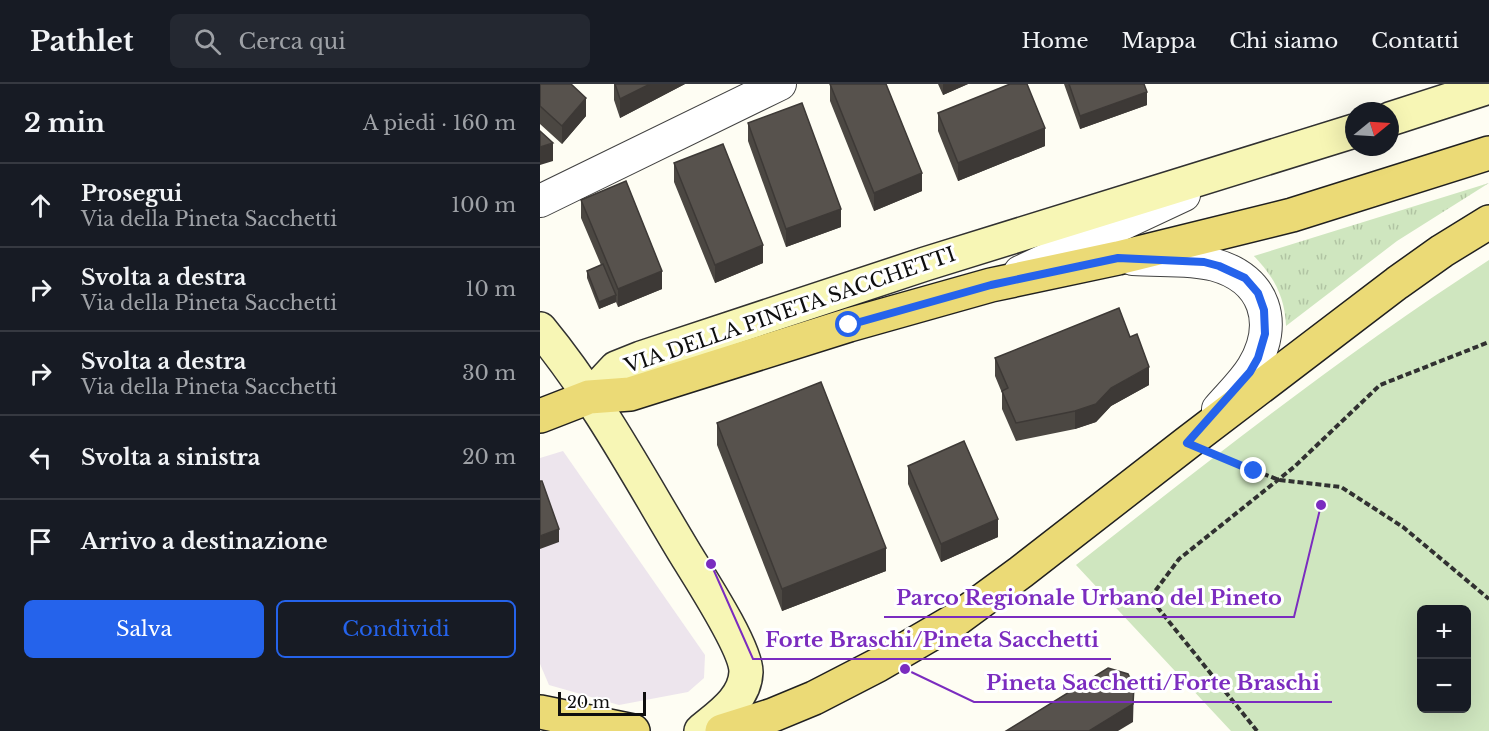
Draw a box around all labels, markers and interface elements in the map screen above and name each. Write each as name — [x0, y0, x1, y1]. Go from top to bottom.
search box — [170, 14, 590, 68]
text: Pathlet — [30, 24, 134, 59]
icon: search — [191, 25, 224, 58]
text: Cerca qui — [239, 28, 346, 55]
text: Home — [1021, 28, 1089, 54]
text: Mappa — [1122, 28, 1196, 54]
text: Chi siamo — [1229, 28, 1338, 54]
text: Contatti — [1371, 28, 1459, 54]
north arrow — [1345, 102, 1399, 156]
text: 2 min — [24, 107, 105, 139]
text: A piedi · 160 m — [363, 111, 516, 135]
text: Prosegui — [81, 180, 182, 207]
icon: ahead — [24, 189, 57, 222]
text: 100 m — [451, 193, 516, 217]
text: Via della Pineta Sacchetti — [81, 207, 337, 231]
street label: VIA DELLA PINETA SACCHETTI — [620, 242, 959, 378]
text: Svolta a destra — [81, 264, 246, 291]
icon: right — [24, 273, 57, 306]
text: 10 m — [466, 277, 516, 301]
text: Via della Pineta Sacchetti — [81, 291, 337, 315]
route start — [835, 311, 861, 337]
text: Svolta a destra — [81, 348, 246, 375]
icon: right — [24, 357, 57, 390]
text: 30 m — [462, 361, 516, 385]
text: Via della Pineta Sacchetti — [81, 375, 337, 399]
icon: left — [24, 441, 57, 474]
text: Svolta a sinistra — [81, 444, 260, 471]
text: 20 m — [462, 445, 516, 469]
route end — [1240, 457, 1266, 483]
icon: arrive — [24, 525, 57, 558]
text: Arrivo a destinazione — [81, 528, 328, 555]
callout: Parco Regionale Urbano del Pineto — [884, 578, 1294, 617]
text: Parco Regionale Urbano del Pineto — [896, 585, 1282, 611]
button: Salva — [24, 600, 264, 658]
button: Condividi — [276, 600, 516, 658]
map controls — [1417, 605, 1471, 713]
button: + — [1417, 605, 1471, 659]
callout: Forte Braschi/Pineta Sacchetti — [753, 620, 1111, 659]
text: Forte Braschi/Pineta Sacchetti — [765, 627, 1099, 653]
button: − — [1417, 659, 1471, 713]
callout: Pineta Sacchetti/Forte Braschi — [974, 663, 1332, 702]
text: Pineta Sacchetti/Forte Braschi — [986, 670, 1320, 696]
scale bar — [558, 689, 646, 716]
text: 20 m — [567, 692, 610, 712]

